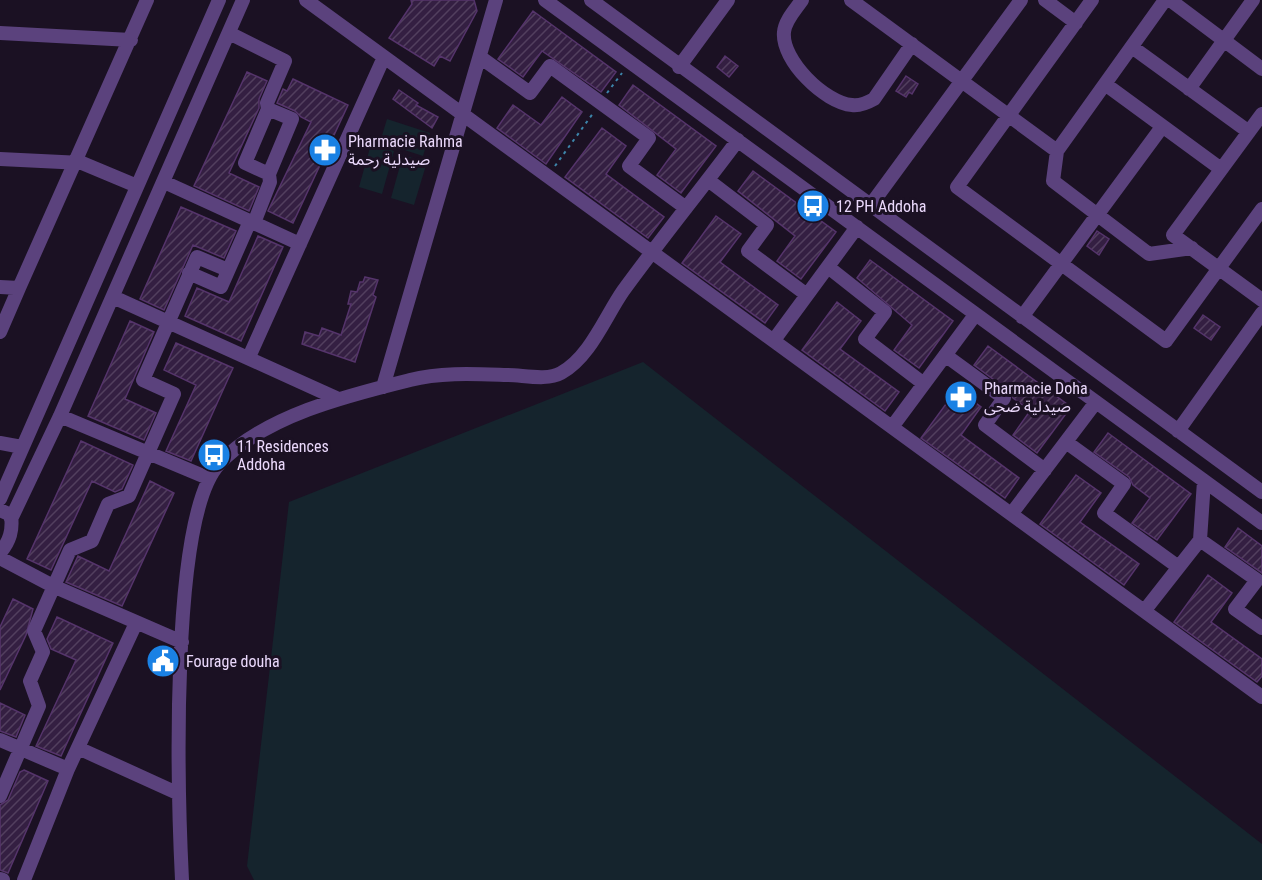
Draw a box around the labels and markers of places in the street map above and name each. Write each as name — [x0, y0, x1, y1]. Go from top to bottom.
pharmacy icon: Pharmacie Rahma صيدلية رحمة — [307, 132, 343, 168]
place label: Pharmacie Rahma صيدلية رحمة — [348, 132, 463, 169]
bus stop icon: 12 PH Addoha — [795, 188, 831, 224]
place label: 12 PH Addoha — [836, 197, 926, 216]
pharmacy icon: Pharmacie Doha صيدلية ضحى — [943, 379, 979, 415]
place label: Pharmacie Doha صيدلية ضحى — [984, 379, 1088, 416]
bus stop icon: 11 Residences Addoha — [196, 437, 232, 473]
place label: 11 Residences Addoha — [237, 437, 329, 474]
public building icon: Fourage douha — [145, 643, 181, 679]
place label: Fourage douha — [186, 652, 280, 671]

